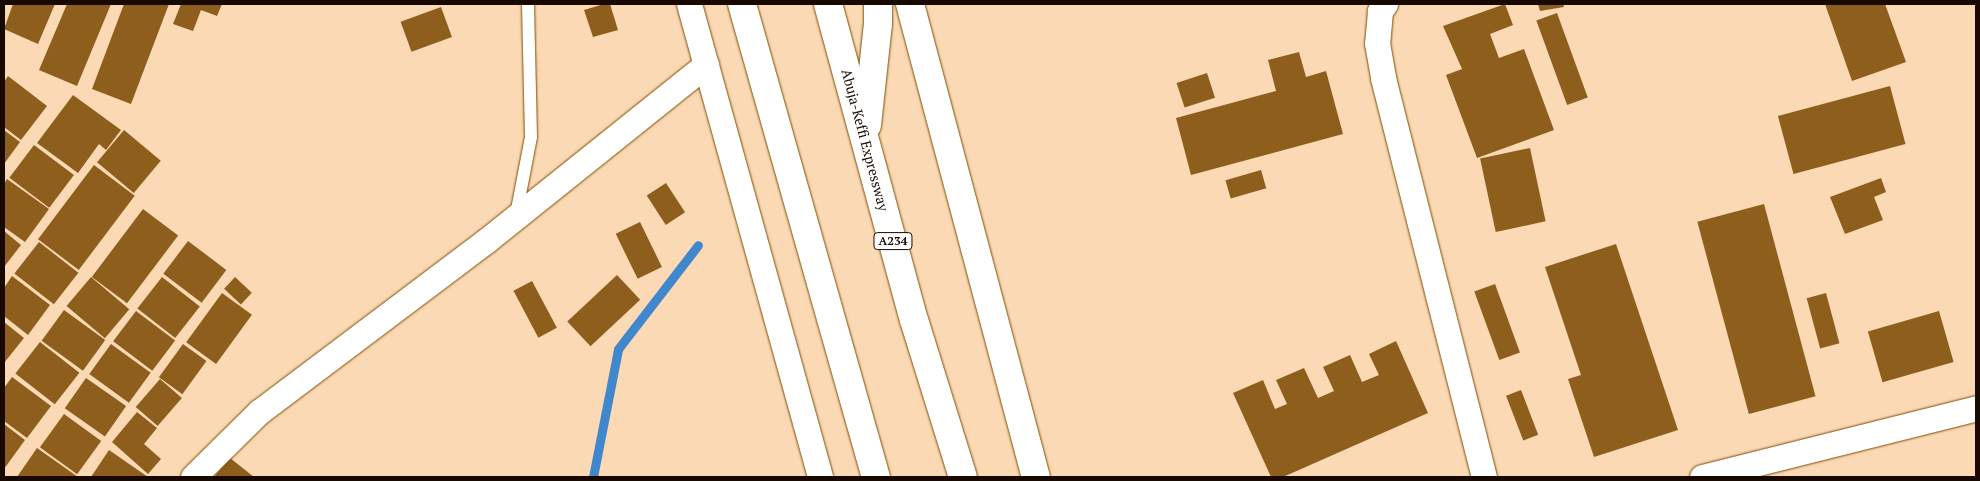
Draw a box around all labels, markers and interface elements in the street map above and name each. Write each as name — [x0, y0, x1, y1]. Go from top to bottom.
street label: Abuja-Keffi Expressway — [838, 67, 892, 213]
road number: A234 — [873, 232, 913, 250]

